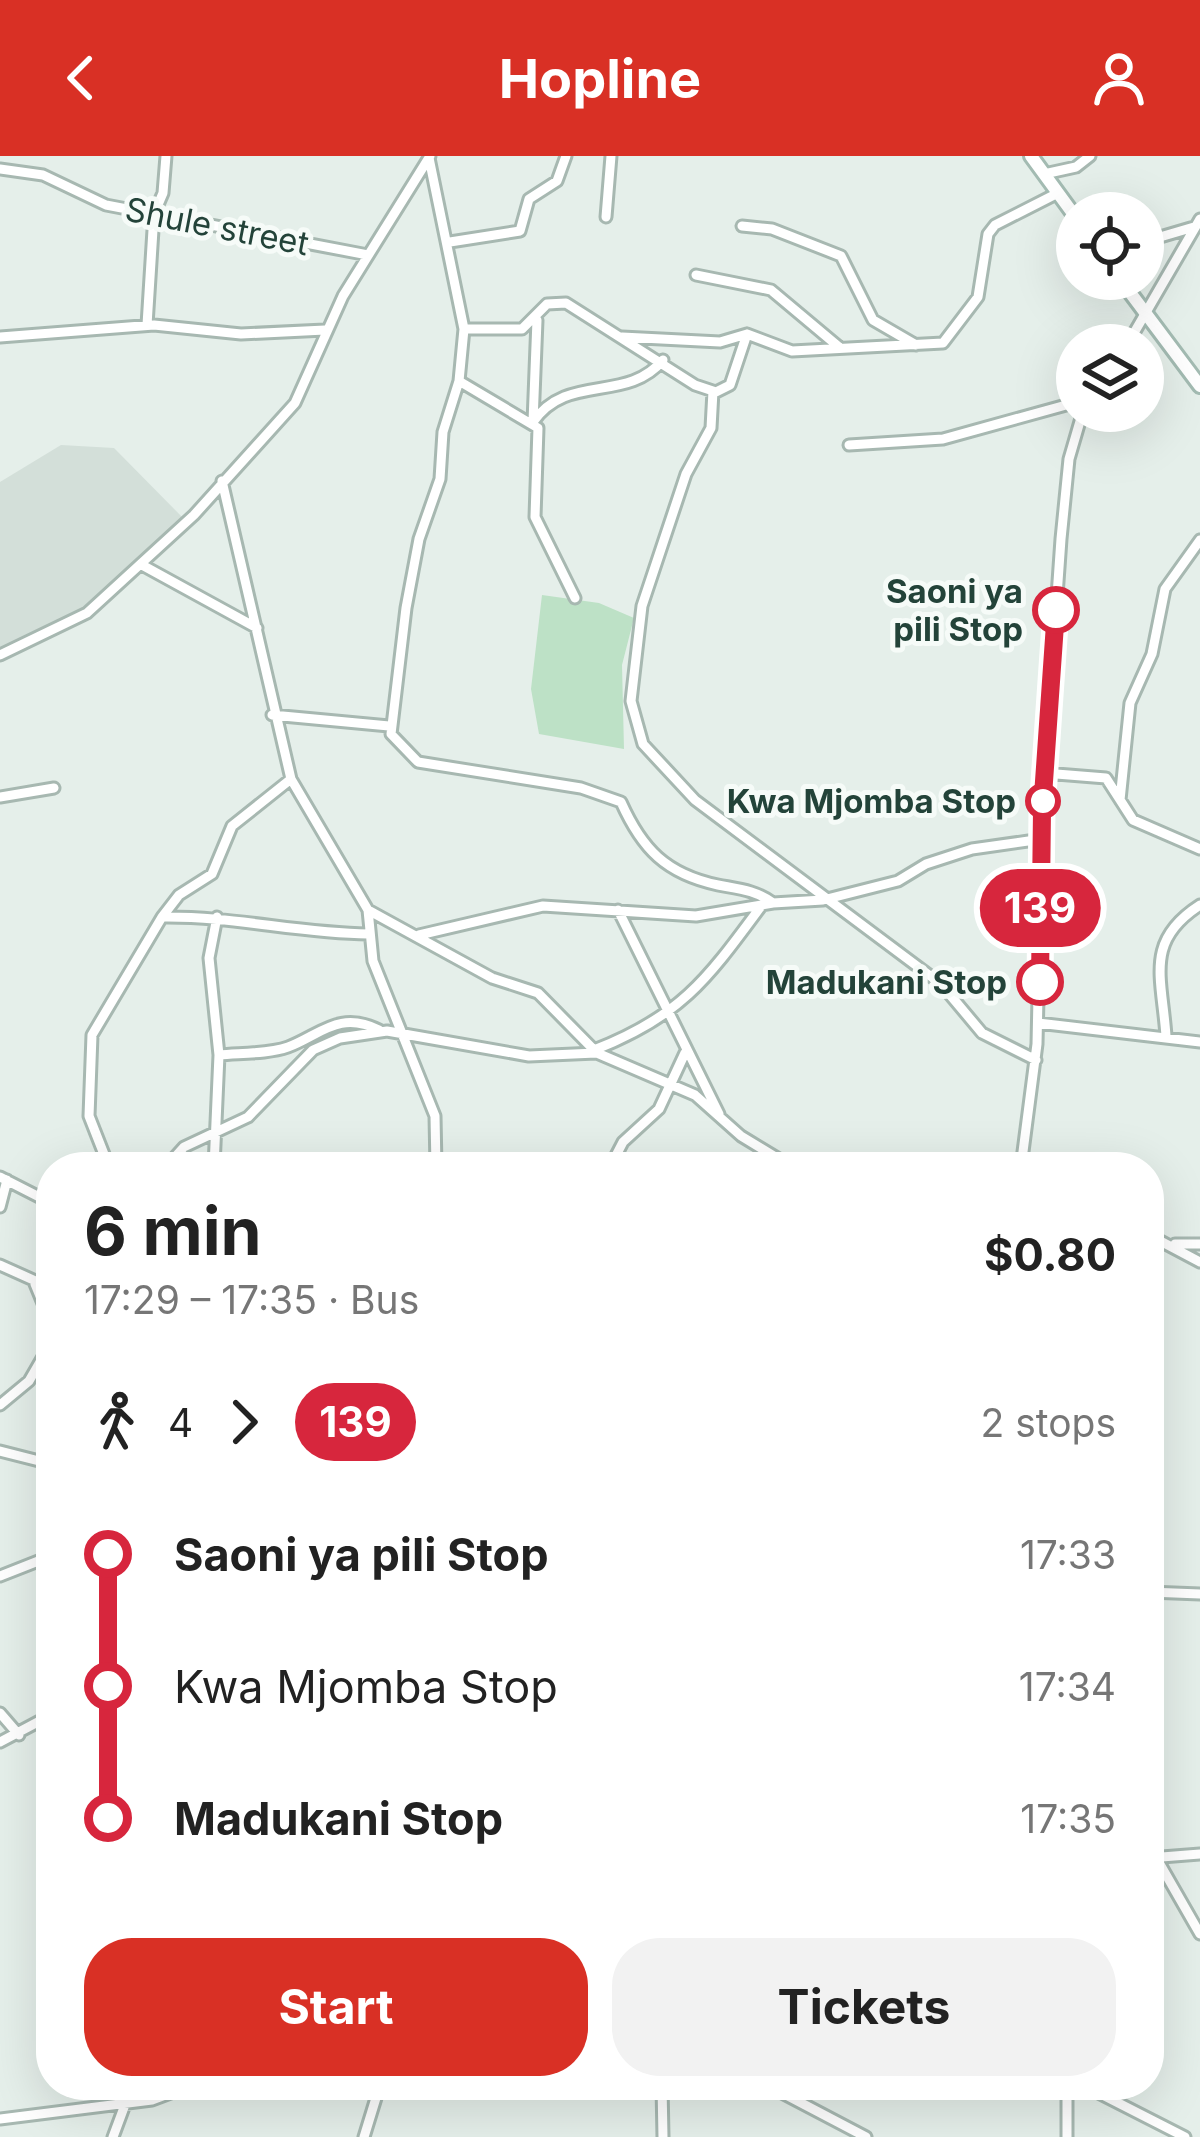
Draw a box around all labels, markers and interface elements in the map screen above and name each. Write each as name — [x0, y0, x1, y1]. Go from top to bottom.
icon: back — [48, 45, 114, 111]
icon: person — [1086, 45, 1152, 111]
text: Hopline — [499, 46, 701, 111]
street label: Shule street — [122, 189, 312, 263]
map controls — [1056, 192, 1164, 432]
button: locate — [1056, 192, 1164, 300]
button: layers — [1056, 324, 1164, 432]
place label: Saoni ya pili Stop — [886, 571, 1023, 649]
marker: Saoni ya pili Stop — [1034, 588, 1078, 632]
place label: Kwa Mjomba Stop — [727, 781, 1016, 821]
marker: Kwa Mjomba Stop — [1027, 785, 1059, 817]
line badge: 139 — [971, 869, 1109, 947]
text: 139 — [1004, 882, 1076, 933]
marker: Madukani Stop — [1018, 960, 1062, 1004]
place label: Madukani Stop — [766, 962, 1007, 1002]
text: 6 min — [84, 1191, 262, 1271]
text: $0.80 — [984, 1227, 1116, 1282]
text: 17:29 – 17:35 · Bus — [84, 1276, 419, 1323]
icon: walk — [84, 1389, 150, 1455]
icon: forward — [211, 1389, 277, 1455]
text: 139 — [319, 1396, 392, 1447]
text: 4 — [168, 1399, 193, 1446]
text: 2 stops — [980, 1399, 1116, 1446]
text: Saoni ya pili Stop — [174, 1527, 549, 1582]
text: 17:33 — [1020, 1531, 1116, 1578]
text: Kwa Mjomba Stop — [174, 1659, 558, 1714]
text: 17:34 — [1019, 1663, 1116, 1710]
text: Madukani Stop — [174, 1791, 503, 1846]
text: 17:35 — [1020, 1795, 1116, 1842]
button: Start — [84, 1938, 588, 2076]
button: Tickets — [612, 1938, 1116, 2076]

